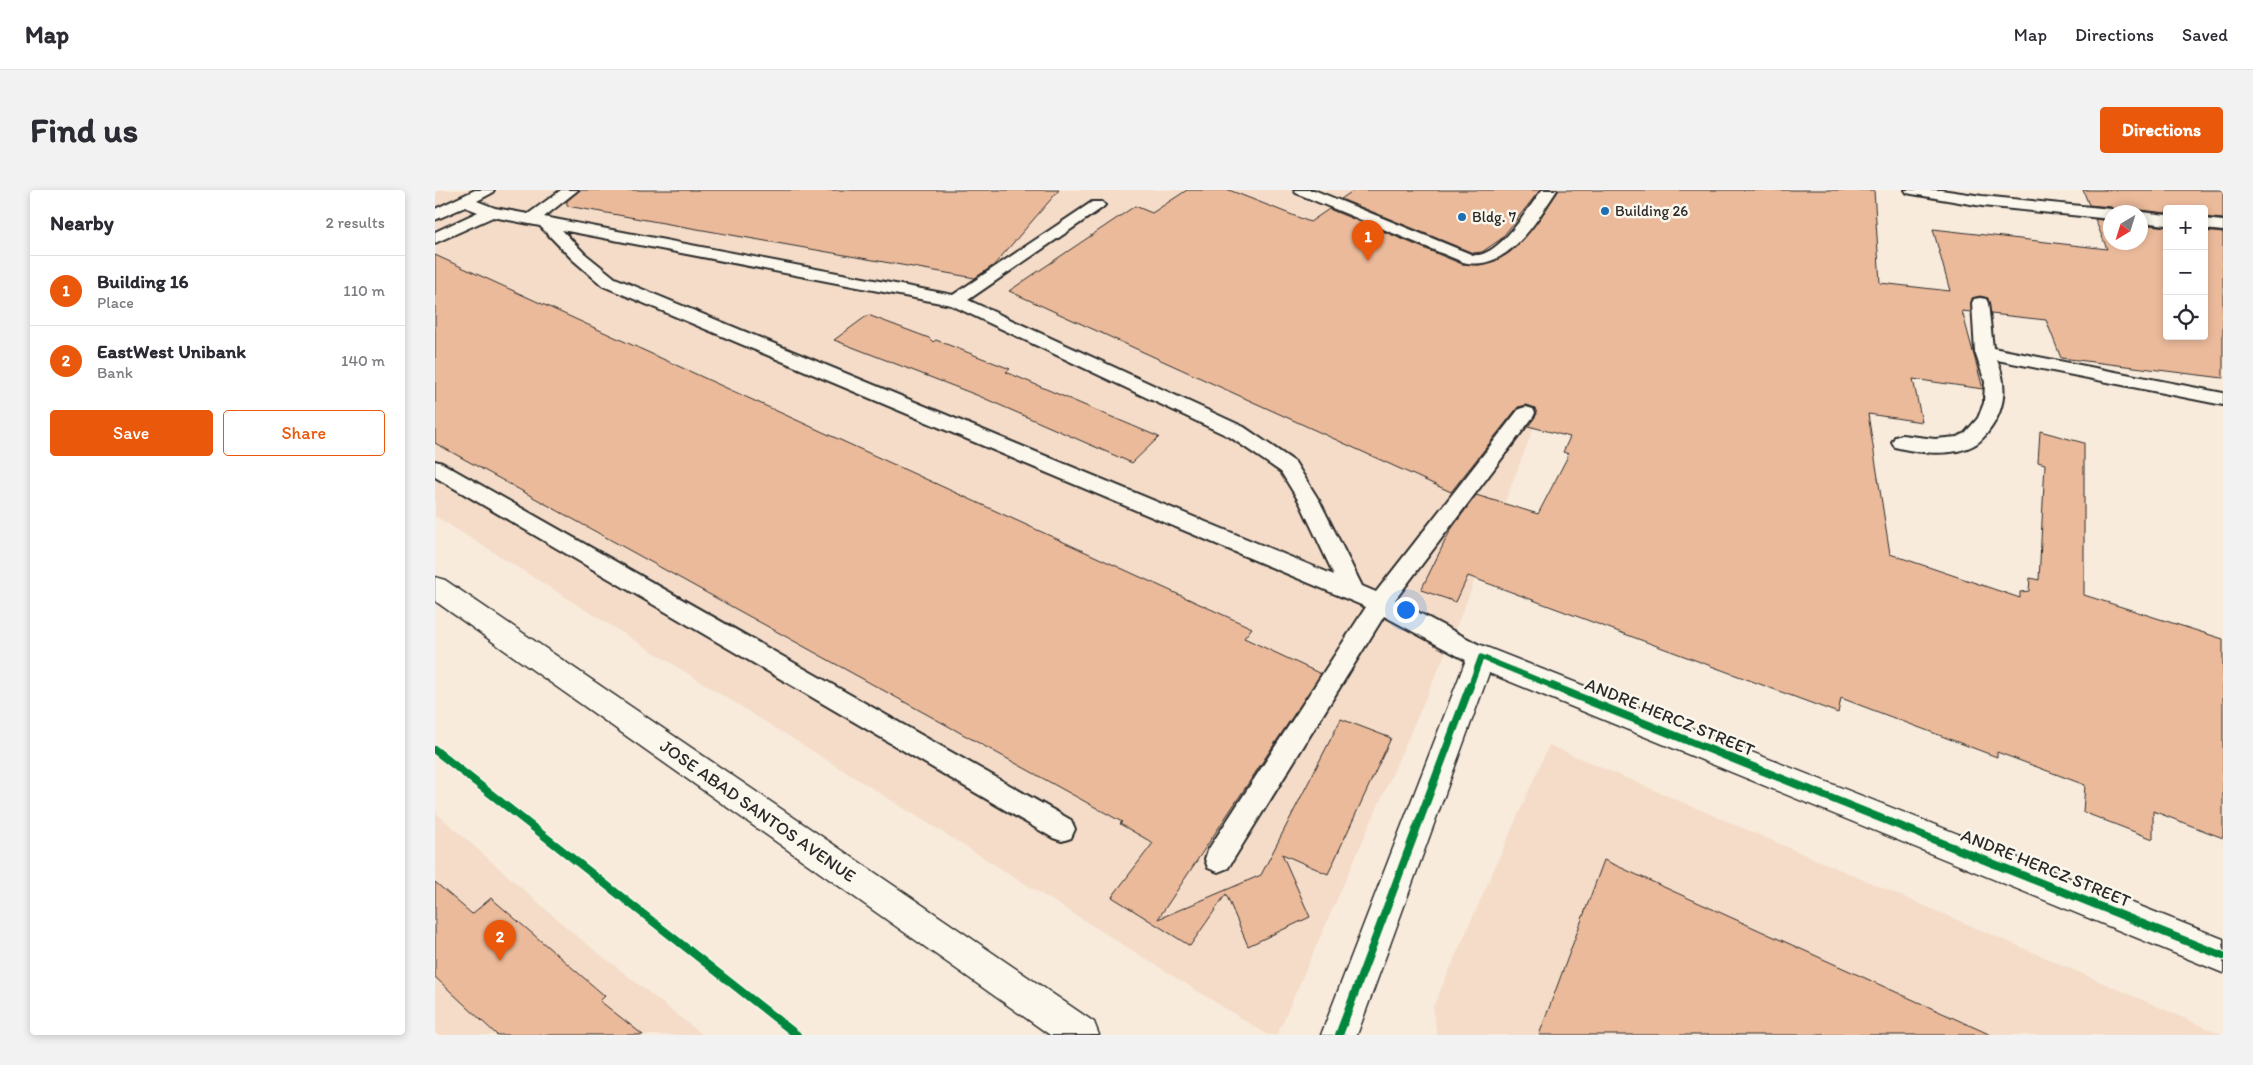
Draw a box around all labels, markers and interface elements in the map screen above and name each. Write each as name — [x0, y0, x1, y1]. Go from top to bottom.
text: Map — [25, 20, 69, 49]
text: Map — [2014, 24, 2047, 46]
text: Directions — [2075, 24, 2154, 46]
text: Saved — [2182, 24, 2228, 46]
button: Directions — [2100, 107, 2223, 153]
text: Find us — [30, 109, 138, 151]
place label: Building 26 — [1615, 202, 1688, 220]
marker: Building 26 — [1599, 205, 1611, 217]
north arrow — [2103, 205, 2148, 250]
map controls — [2163, 205, 2208, 340]
button: + — [2163, 205, 2208, 250]
place label: Bldg. 7 — [1472, 208, 1517, 226]
text: Nearby — [50, 210, 114, 235]
marker: Bldg. 7 — [1456, 211, 1468, 223]
text: 2 results — [325, 213, 385, 232]
pin: 1 — [1352, 220, 1384, 261]
button: − — [2163, 250, 2208, 295]
text: Building 16 — [97, 270, 189, 293]
text: 1 — [62, 281, 70, 300]
text: 110 m — [343, 281, 385, 300]
text: Place — [97, 293, 134, 312]
button: locate — [2163, 295, 2208, 340]
text: EastWest Unibank — [97, 340, 246, 363]
text: 2 — [62, 351, 70, 370]
text: 140 m — [341, 351, 385, 370]
text: Bank — [97, 363, 133, 382]
button: Save — [50, 410, 213, 456]
button: Share — [223, 410, 385, 456]
your location — [1393, 597, 1419, 623]
street label: ANDRE HERCZ STREET — [1582, 673, 1758, 761]
street label: JOSE ABAD SANTOS AVENUE — [656, 735, 860, 887]
street label: ANDRE HERCZ STREET — [1958, 824, 2134, 912]
pin: 2 — [484, 920, 516, 961]

